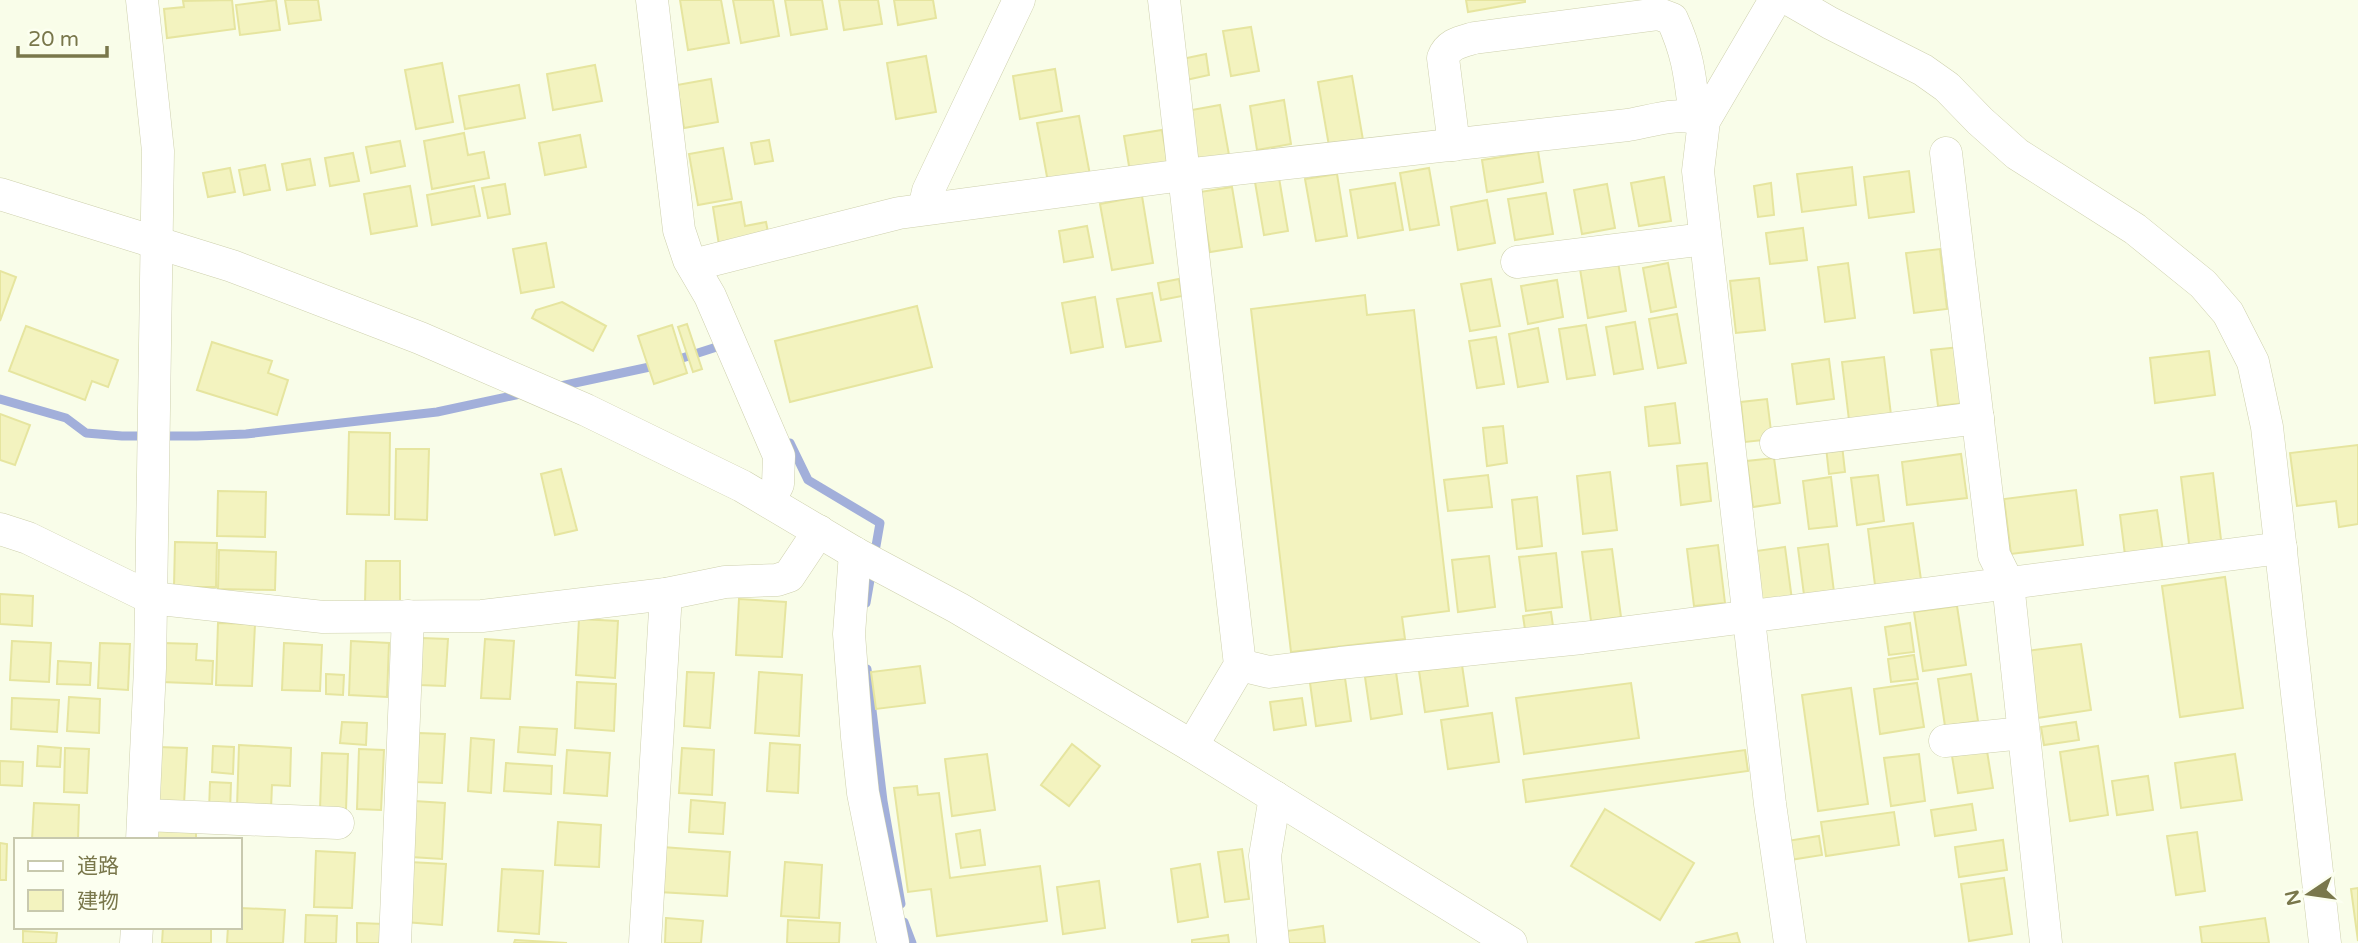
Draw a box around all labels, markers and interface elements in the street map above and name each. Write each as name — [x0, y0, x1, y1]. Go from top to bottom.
scale bar — [18, 14, 107, 58]
text: 20 m — [28, 27, 79, 52]
legend — [14, 838, 242, 929]
text: 道路 — [77, 854, 119, 879]
north arrow — [2274, 859, 2344, 929]
text: N — [2281, 888, 2306, 908]
text: 建物 — [77, 889, 119, 914]

